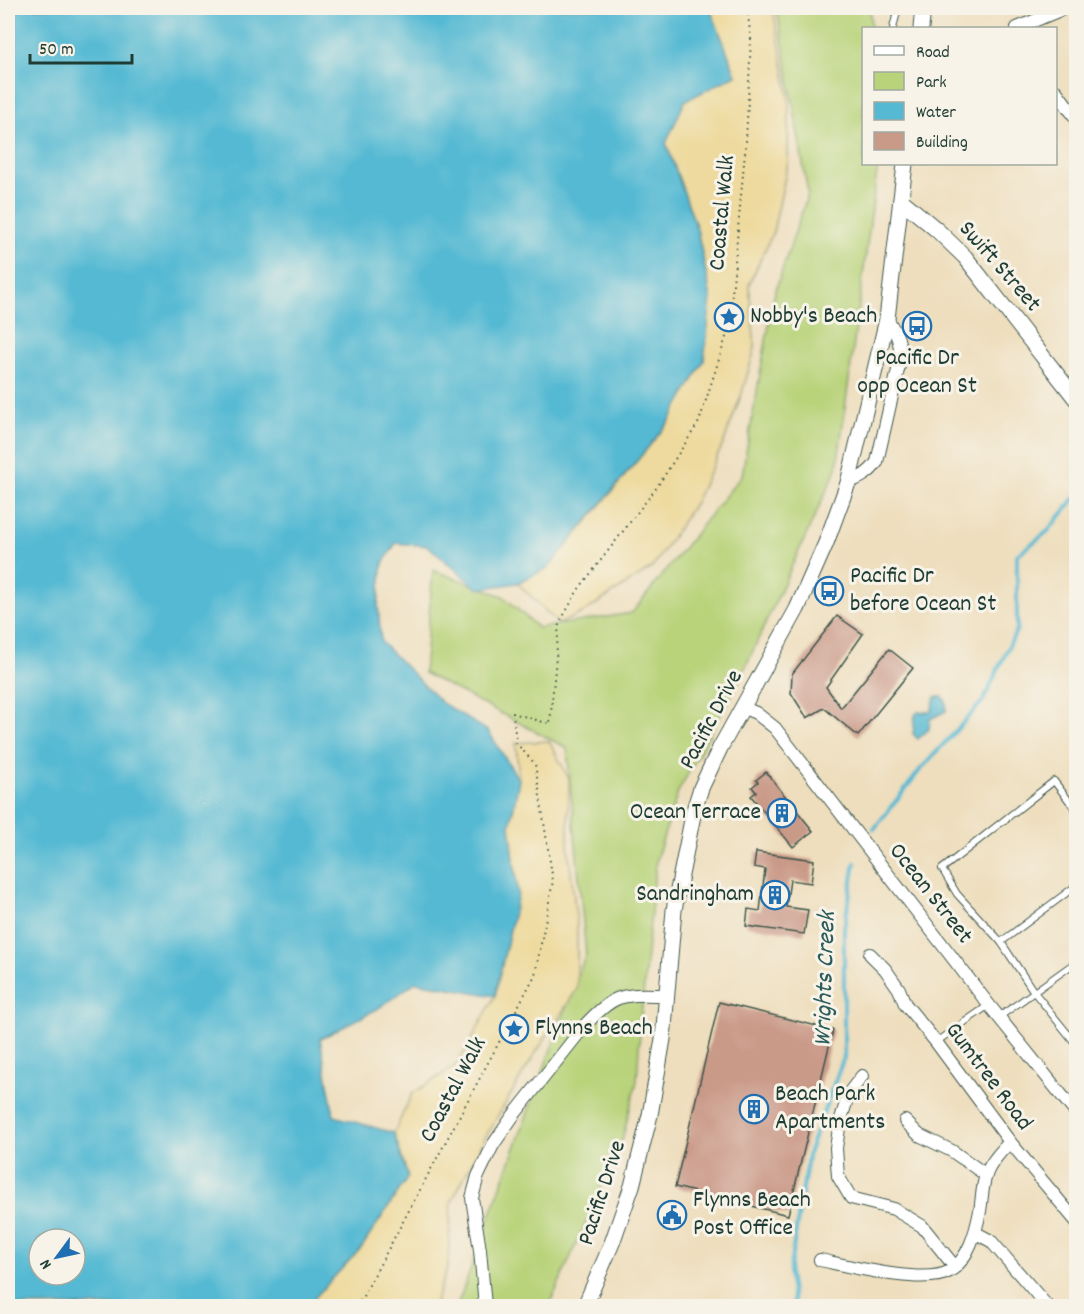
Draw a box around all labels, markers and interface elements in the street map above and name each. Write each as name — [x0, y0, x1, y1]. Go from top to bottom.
scale bar — [30, 27, 132, 65]
legend — [862, 27, 1057, 165]
text: 50 m — [39, 38, 74, 63]
text: Road — [916, 41, 950, 66]
text: Park — [916, 71, 947, 96]
text: Water — [916, 101, 956, 126]
text: Building — [916, 131, 968, 156]
street label: Coastal Walk — [701, 154, 745, 272]
street label: Swift Street — [950, 214, 1049, 320]
place label: Nobby's Beach — [750, 300, 877, 334]
place icon: Nobby's Beach — [713, 301, 745, 333]
bus stop icon: Pacific Dr opp Ocean St — [901, 310, 933, 342]
place label: Pacific Dr opp Ocean St — [857, 342, 977, 404]
place label: Pacific Dr before Ocean St — [850, 560, 996, 622]
bus stop icon: Pacific Dr before Ocean St — [813, 575, 845, 607]
street label: Pacific Drive — [671, 664, 753, 776]
place label: Ocean Terrace — [630, 796, 761, 830]
building icon: Ocean Terrace — [766, 797, 798, 829]
street label: Ocean Street — [880, 836, 980, 952]
place label: Sandringham — [636, 878, 754, 912]
building icon: Sandringham — [759, 879, 791, 911]
water label: Wrights Creek — [805, 908, 847, 1047]
place label: Flynns Beach — [535, 1012, 653, 1046]
place icon: Flynns Beach — [498, 1013, 530, 1045]
street label: Gumtree Road — [936, 1016, 1040, 1138]
street label: Coastal Walk — [412, 1031, 496, 1149]
place label: Beach Park Apartments — [775, 1078, 885, 1140]
building icon: Beach Park Apartments — [738, 1093, 770, 1125]
street label: Pacific Drive — [570, 1136, 636, 1250]
place label: Flynns Beach Post Office — [693, 1184, 811, 1246]
public building icon: Flynns Beach Post Office — [656, 1199, 688, 1231]
north arrow — [27, 1227, 87, 1287]
text: N — [35, 1254, 58, 1273]

